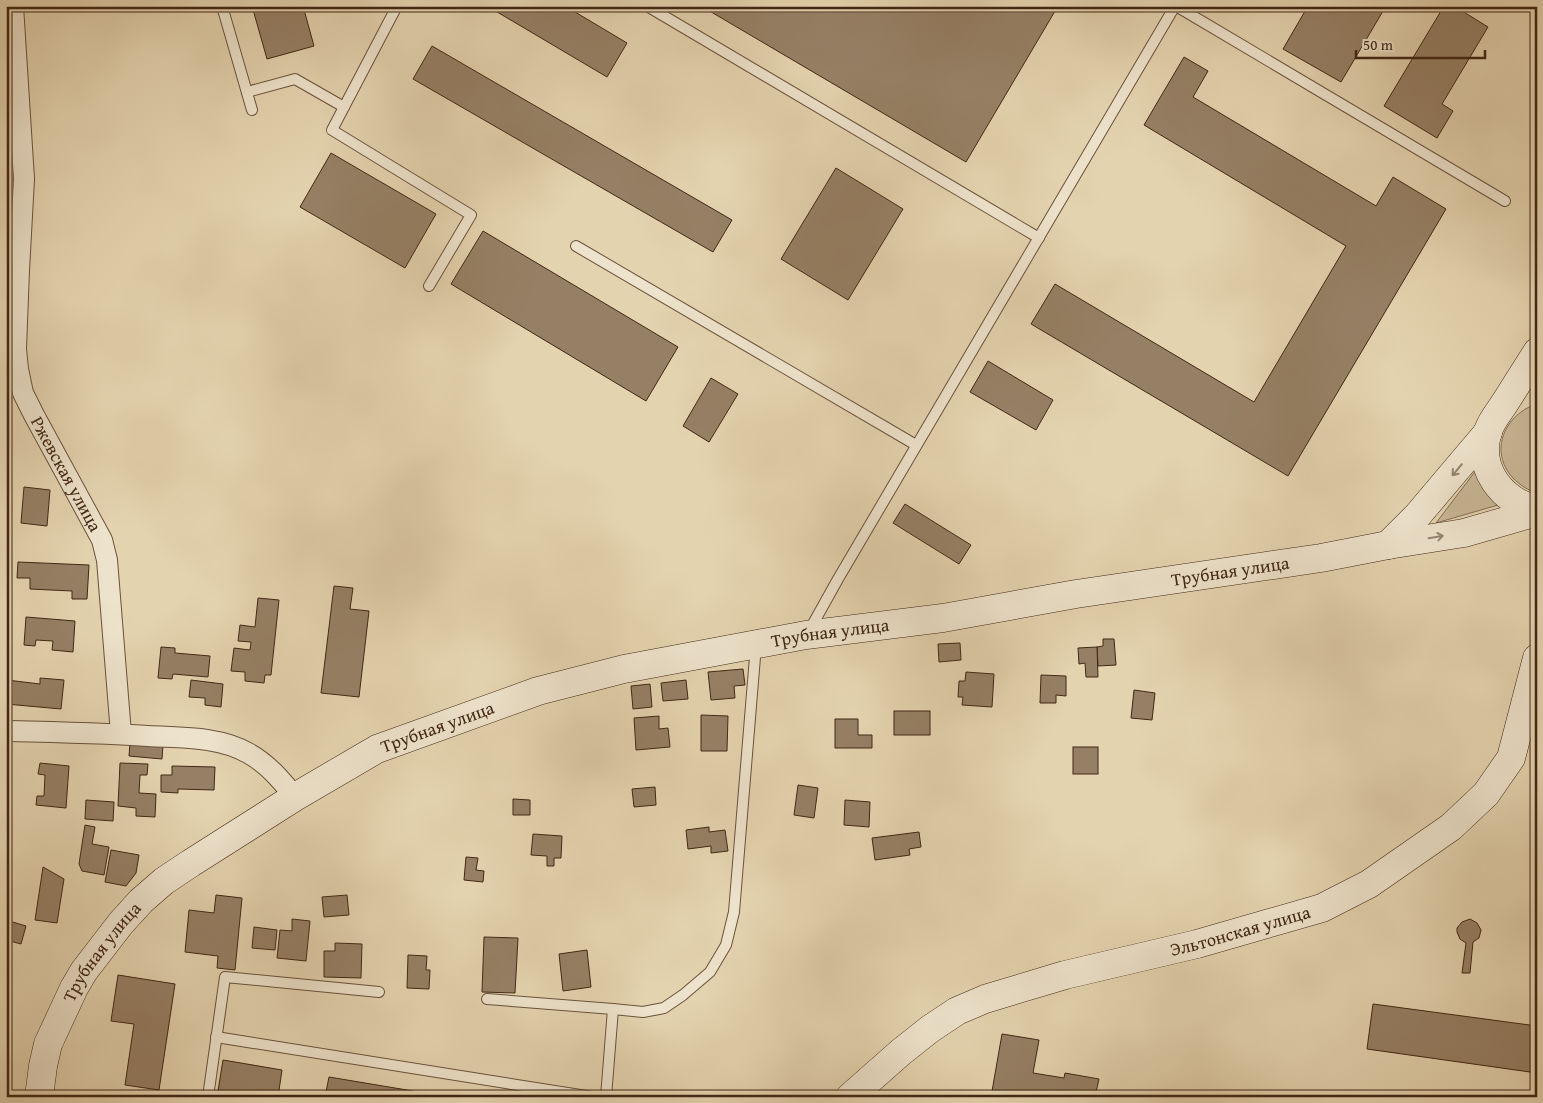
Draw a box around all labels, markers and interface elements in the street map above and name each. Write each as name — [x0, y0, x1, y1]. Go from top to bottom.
scale bar — [1356, 28, 1484, 60]
text: 50 m — [1363, 34, 1394, 55]
street label: Ржевская улица — [24, 411, 109, 537]
one-way arrow — [1451, 463, 1462, 476]
one-way arrow — [1427, 532, 1443, 542]
street label: Трубная улица — [1169, 549, 1292, 593]
street label: Трубная улица — [769, 611, 891, 654]
street label: Трубная улица — [377, 694, 498, 760]
street label: Трубная улица — [55, 895, 147, 1006]
street label: Эльтонская улица — [1167, 898, 1314, 963]

